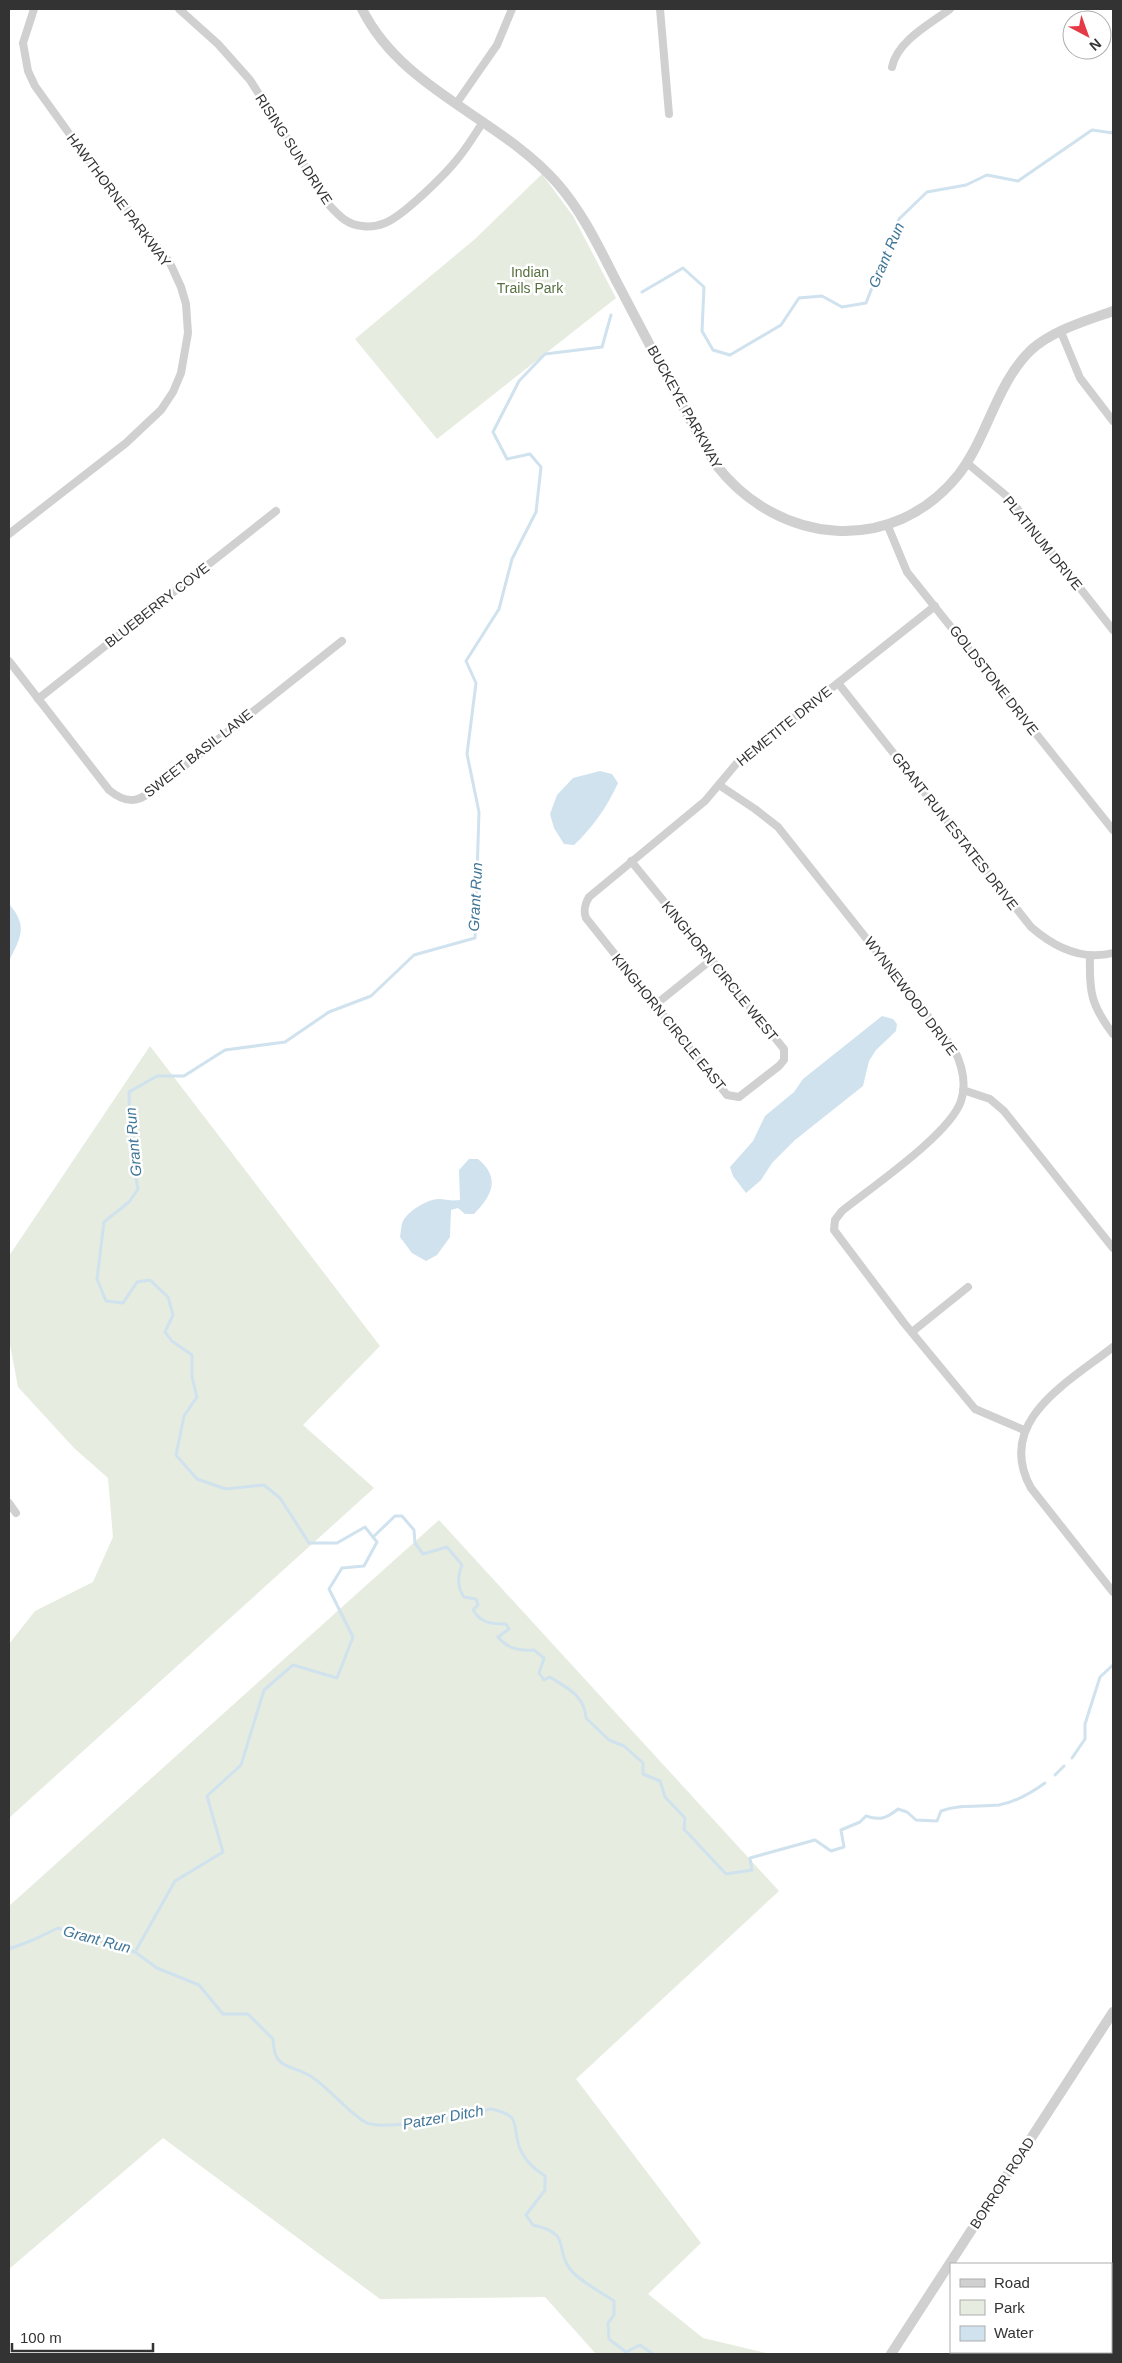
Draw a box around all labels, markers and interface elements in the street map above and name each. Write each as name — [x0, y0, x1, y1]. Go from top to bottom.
north arrow — [1062, 10, 1112, 60]
text: N — [1086, 35, 1105, 54]
street label: RISING SUN DRIVE — [252, 91, 336, 207]
street label: HAWTHORNE PARKWAY — [64, 130, 175, 270]
water label: Grant Run — [865, 220, 907, 290]
park label: Indian Trails Park — [497, 264, 564, 296]
street label: BUCKEYE PARKWAY — [644, 343, 726, 472]
street label: PLATINUM DRIVE — [1000, 493, 1086, 593]
street label: BLUEBERRY COVE — [102, 559, 212, 651]
street label: GOLDSTONE DRIVE — [946, 622, 1042, 738]
street label: HEMETITE DRIVE — [733, 683, 835, 769]
street label: SWEET BASIL LANE — [141, 706, 255, 800]
street label: GRANT RUN ESTATES DRIVE — [889, 749, 1021, 913]
water label: Grant Run — [465, 862, 485, 932]
street label: KINGHORN CIRCLE WEST — [659, 898, 782, 1044]
street label: WYNNEWOOD DRIVE — [861, 934, 961, 1058]
street label: KINGHORN CIRCLE EAST — [609, 950, 729, 1094]
water label: Grant Run — [122, 1107, 144, 1177]
water label: Grant Run — [61, 1922, 133, 1956]
water label: Patzer Ditch — [401, 2102, 485, 2132]
street label: BORROR ROAD — [966, 2134, 1038, 2232]
legend — [950, 2263, 1112, 2353]
text: Road — [994, 2274, 1030, 2291]
text: Park — [994, 2299, 1025, 2316]
scale bar — [12, 2320, 154, 2352]
text: Water — [994, 2324, 1033, 2341]
text: 100 m — [20, 2329, 62, 2346]

